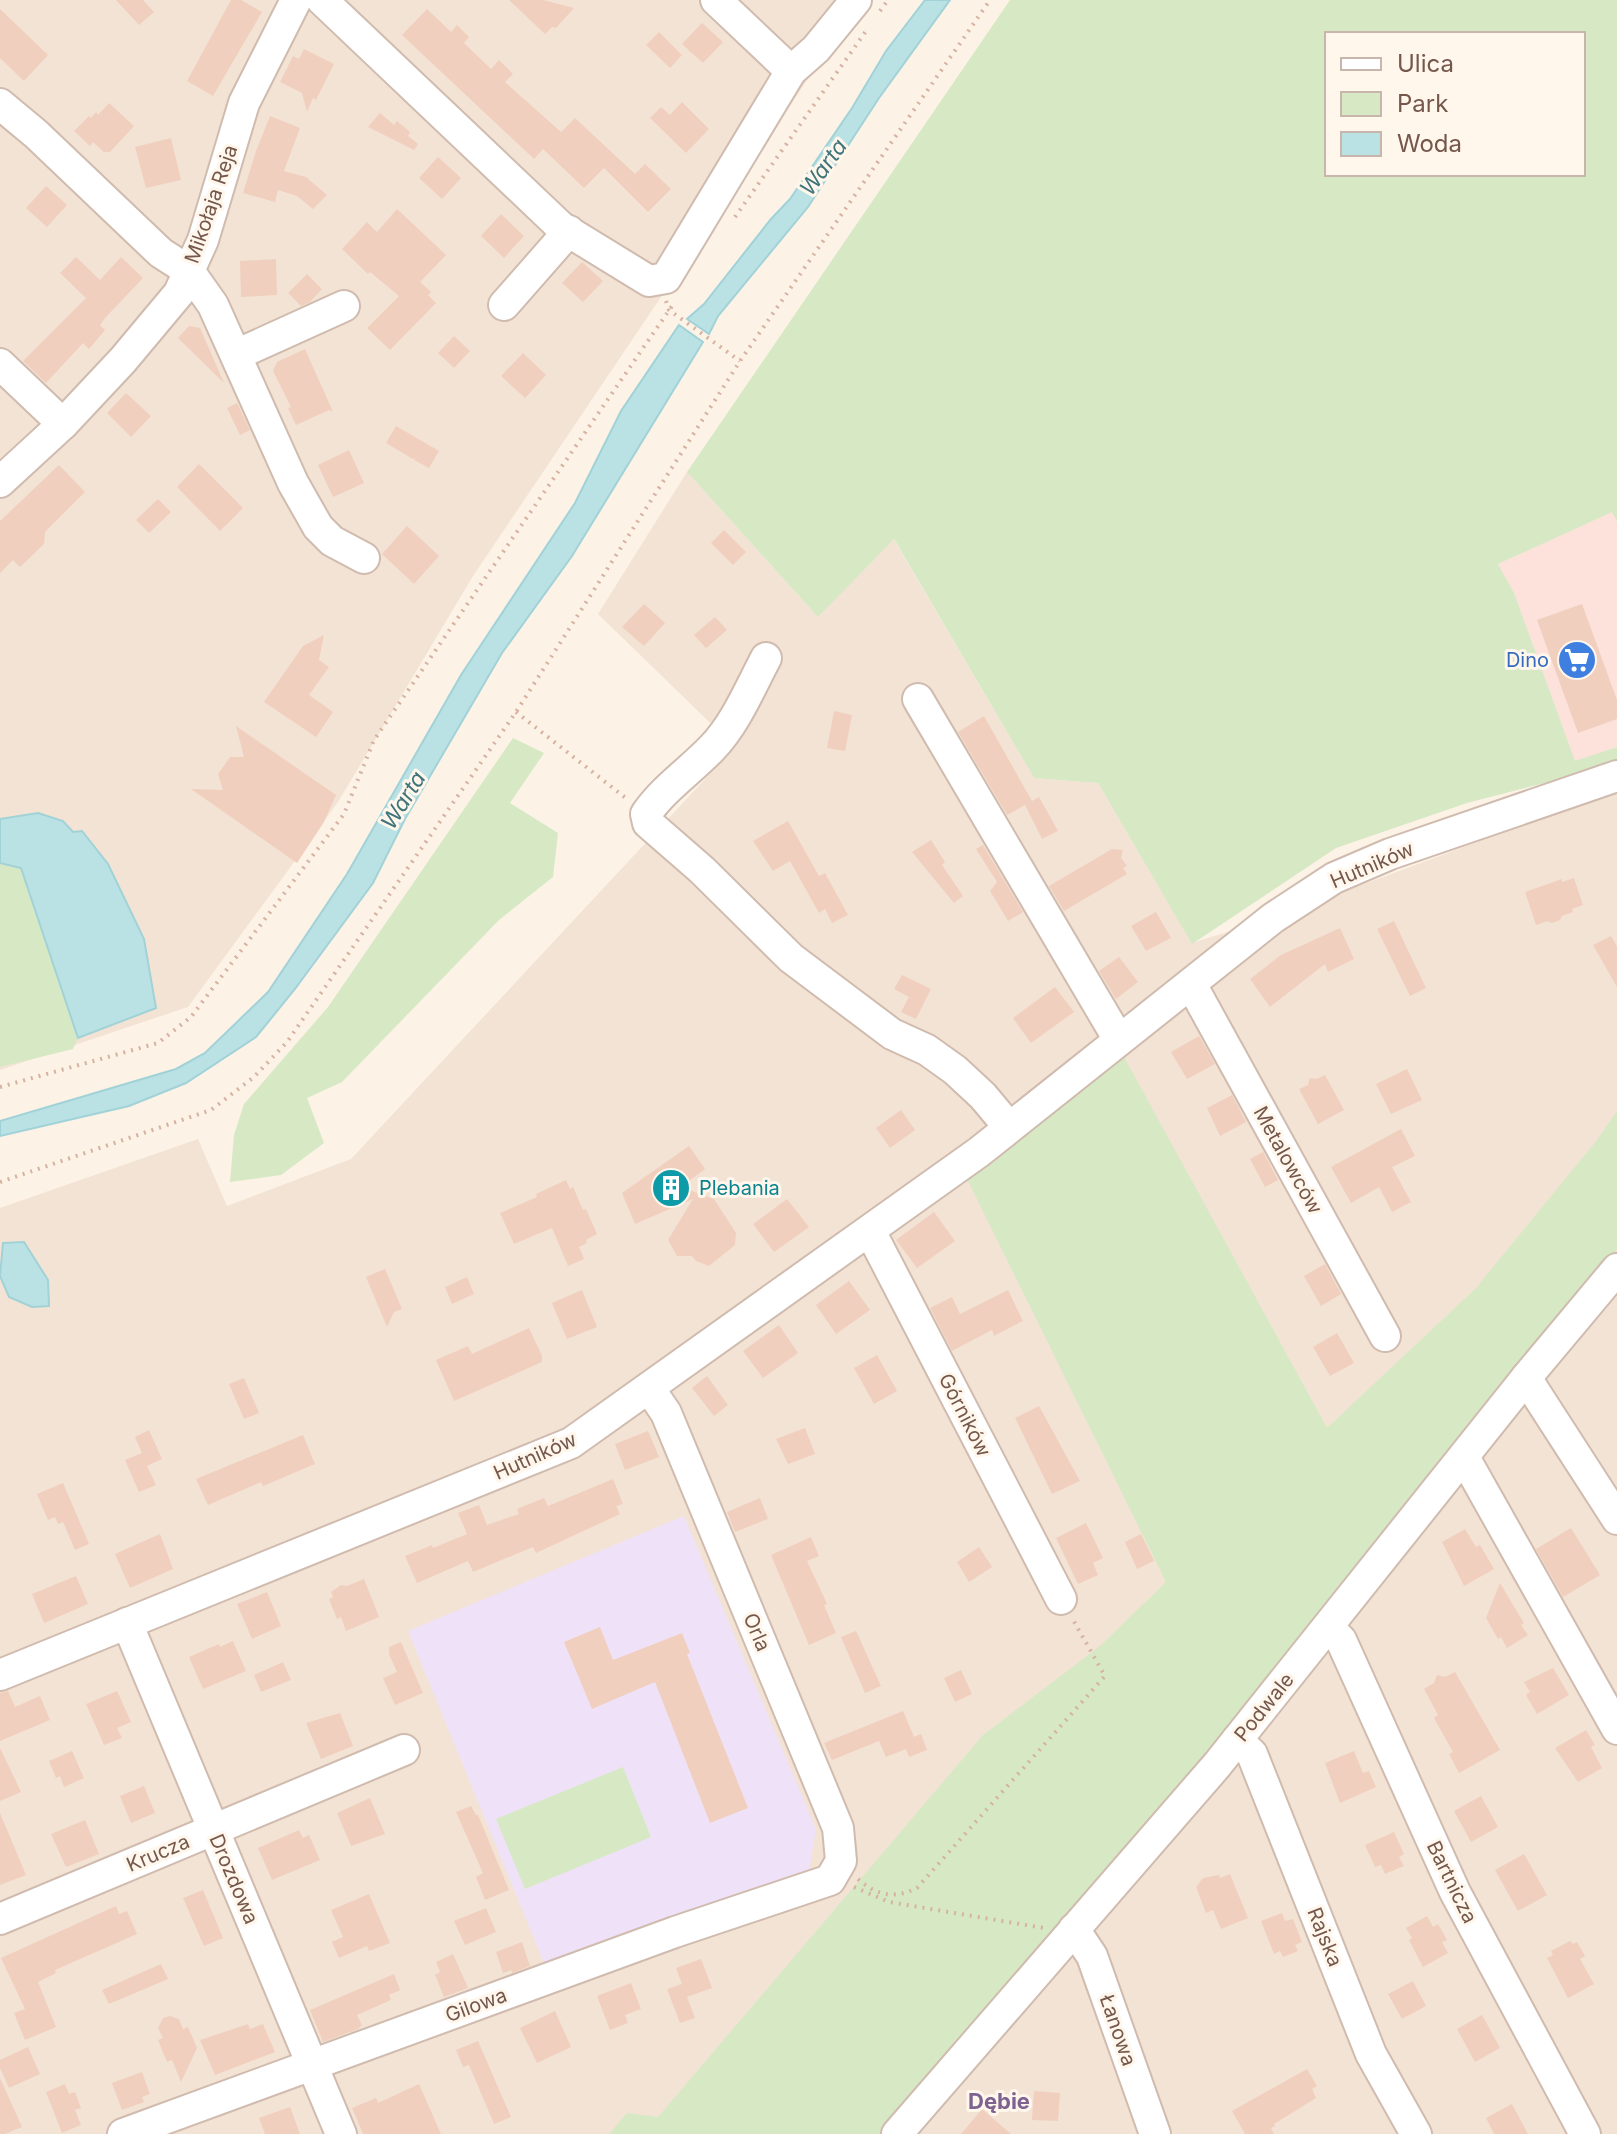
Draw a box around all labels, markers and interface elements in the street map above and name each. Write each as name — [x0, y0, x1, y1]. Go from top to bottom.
legend — [1325, 32, 1585, 176]
text: Ulica — [1397, 49, 1454, 78]
text: Park — [1397, 89, 1448, 118]
text: Woda — [1397, 129, 1462, 158]
water label: Warta — [794, 134, 852, 200]
street label: Mikołaja Reja — [180, 142, 242, 266]
supermarket icon: Dino — [1556, 639, 1598, 681]
place label: Dino — [1506, 648, 1549, 672]
water label: Warta — [375, 766, 431, 834]
street label: Hutników — [1327, 837, 1417, 893]
street label: Metalowców — [1249, 1102, 1327, 1218]
building icon: Plebania — [650, 1167, 692, 1209]
place label: Plebania — [699, 1176, 780, 1200]
street label: Górników — [934, 1369, 996, 1461]
street label: Hutników — [490, 1427, 580, 1485]
street label: Orla — [738, 1609, 776, 1655]
street label: Podwale — [1229, 1668, 1299, 1746]
street label: Krucza — [123, 1829, 193, 1877]
street label: Drozdowa — [204, 1830, 264, 1928]
street label: Bartnicza — [1422, 1837, 1482, 1927]
street label: Rajska — [1302, 1904, 1348, 1970]
street label: Gilowa — [442, 1983, 510, 2027]
street label: Łanowa — [1095, 1991, 1141, 2069]
district label: Dębie — [968, 2088, 1030, 2114]

